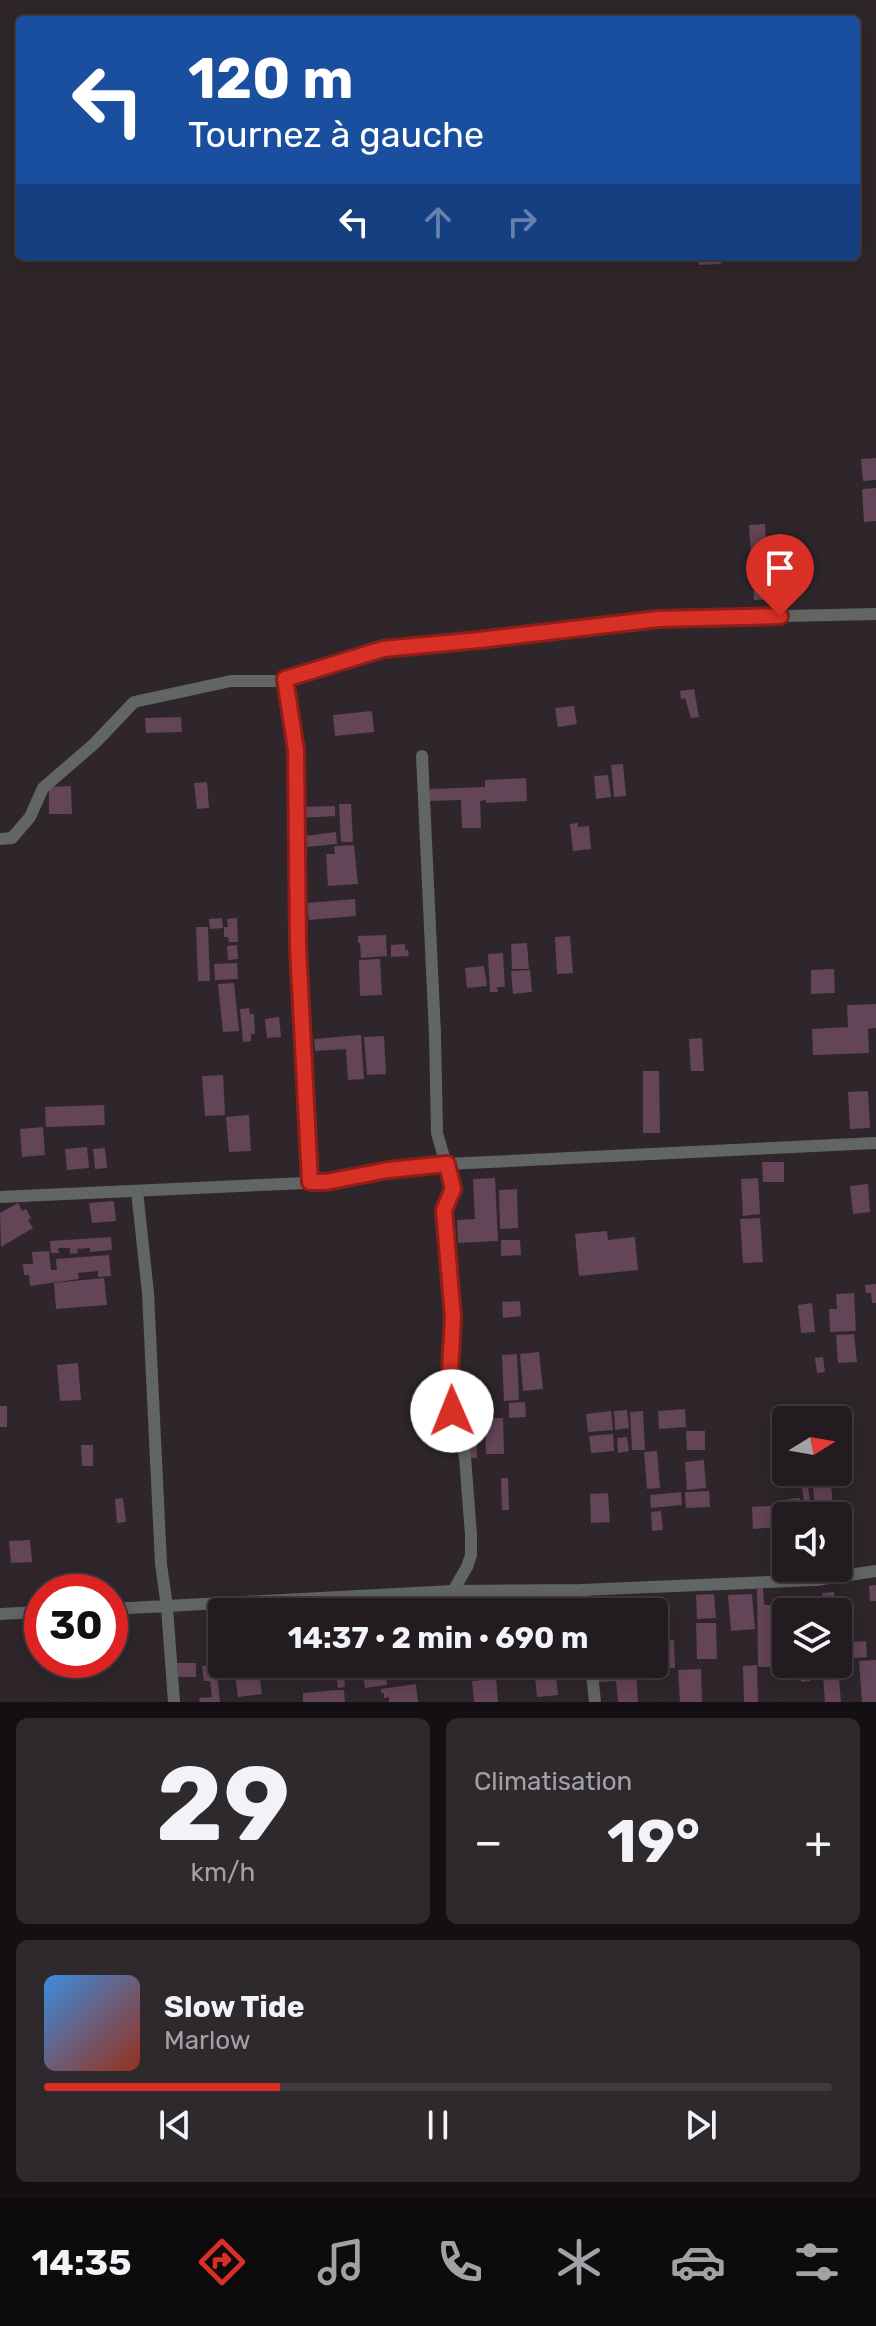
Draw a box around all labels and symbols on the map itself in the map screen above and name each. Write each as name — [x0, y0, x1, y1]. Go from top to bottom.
pin — [746, 534, 814, 616]
position arrow — [410, 1369, 494, 1453]
north arrow — [772, 1406, 852, 1486]
speed limit sign: 30 — [24, 1574, 128, 1678]

